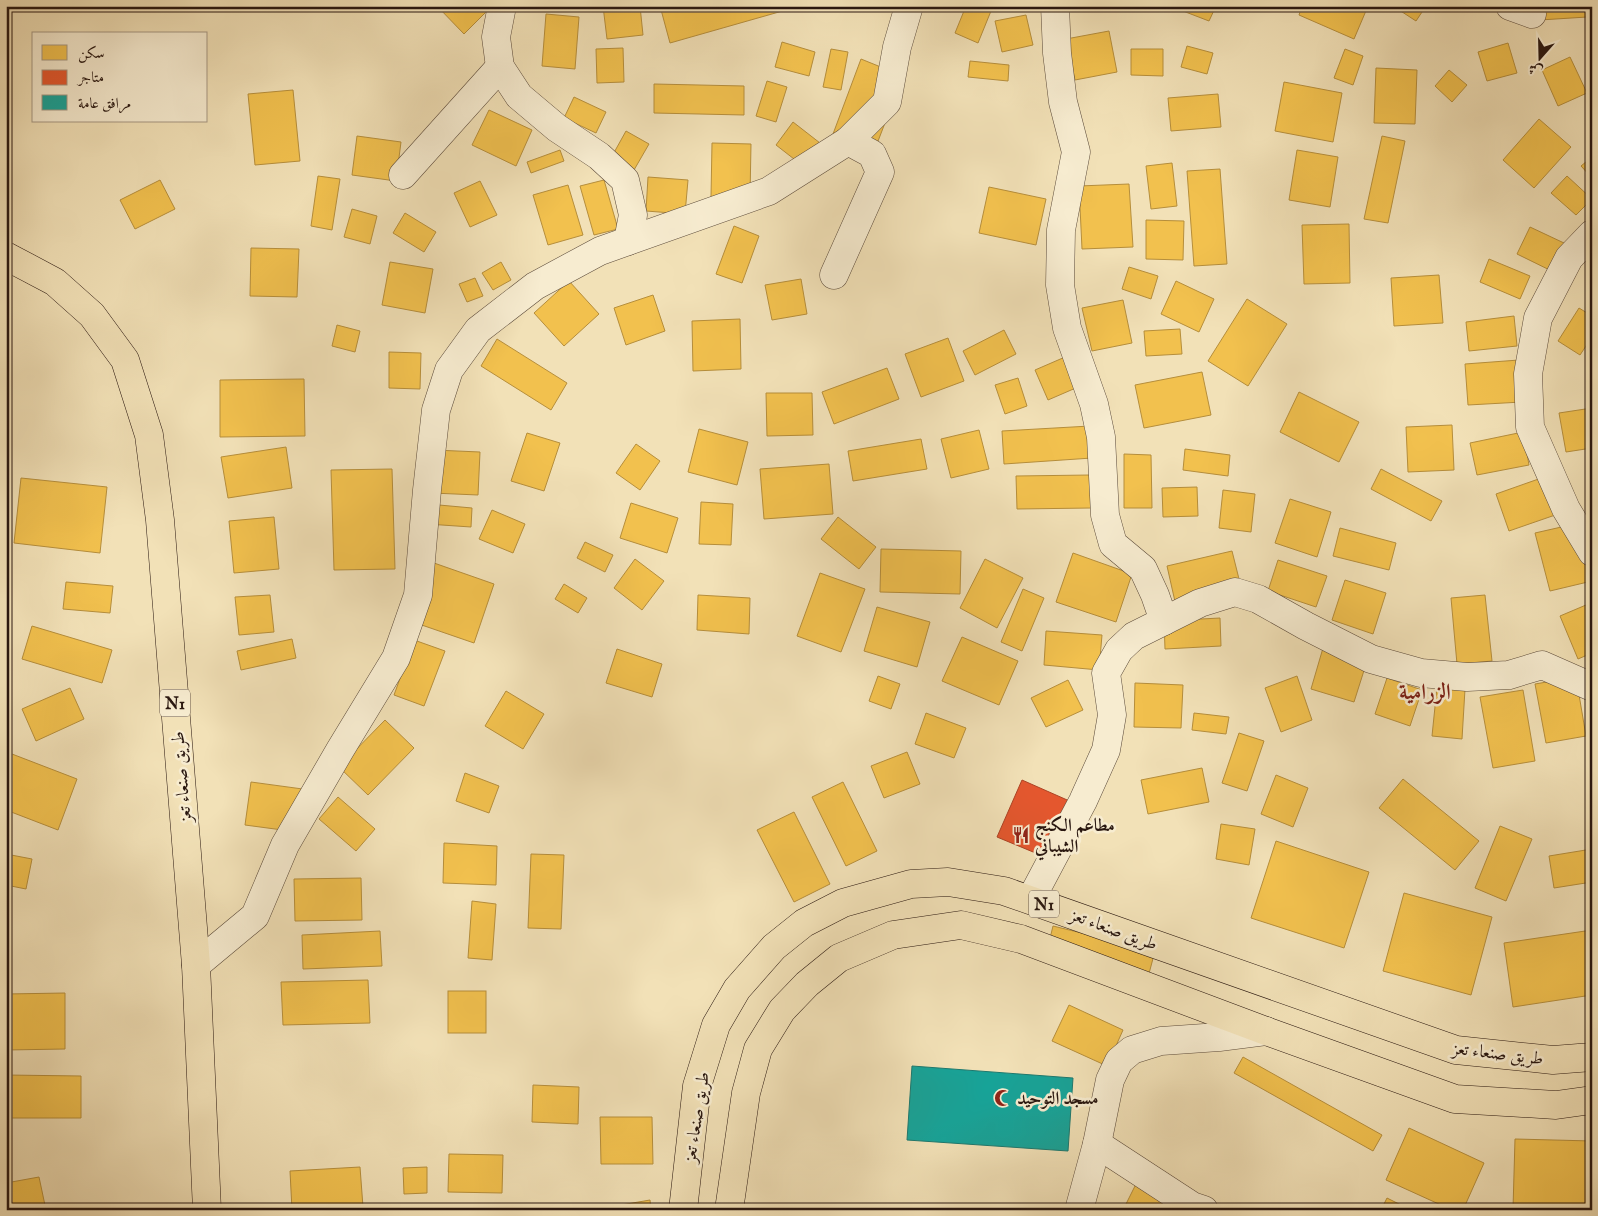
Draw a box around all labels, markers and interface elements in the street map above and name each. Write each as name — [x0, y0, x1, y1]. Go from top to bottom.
legend — [32, 32, 208, 122]
north arrow — [1516, 32, 1566, 82]
text: سكن — [78, 44, 105, 63]
text: ش — [1526, 58, 1546, 80]
text: متاجر — [76, 68, 104, 87]
text: مرافق عامة — [78, 94, 131, 114]
district label: الزرامية — [1399, 679, 1451, 707]
road number: N1 — [160, 690, 190, 716]
street label: طريق صنعاء تعز — [167, 730, 198, 825]
place label: مطاعم الكنج الشيباني — [1034, 815, 1115, 861]
restaurant icon: مطاعم الكنج الشيباني — [1011, 825, 1031, 845]
road number: N1 — [1029, 891, 1059, 918]
street label: طريق صنعاء تعز — [1065, 903, 1160, 957]
street label: طريق صنعاء تعز — [1449, 1037, 1545, 1071]
street label: طريق صنعاء تعز — [679, 1070, 716, 1166]
mosque icon: مسجد التوحيد — [993, 1088, 1013, 1108]
place label: مسجد التوحيد — [1017, 1088, 1099, 1111]

